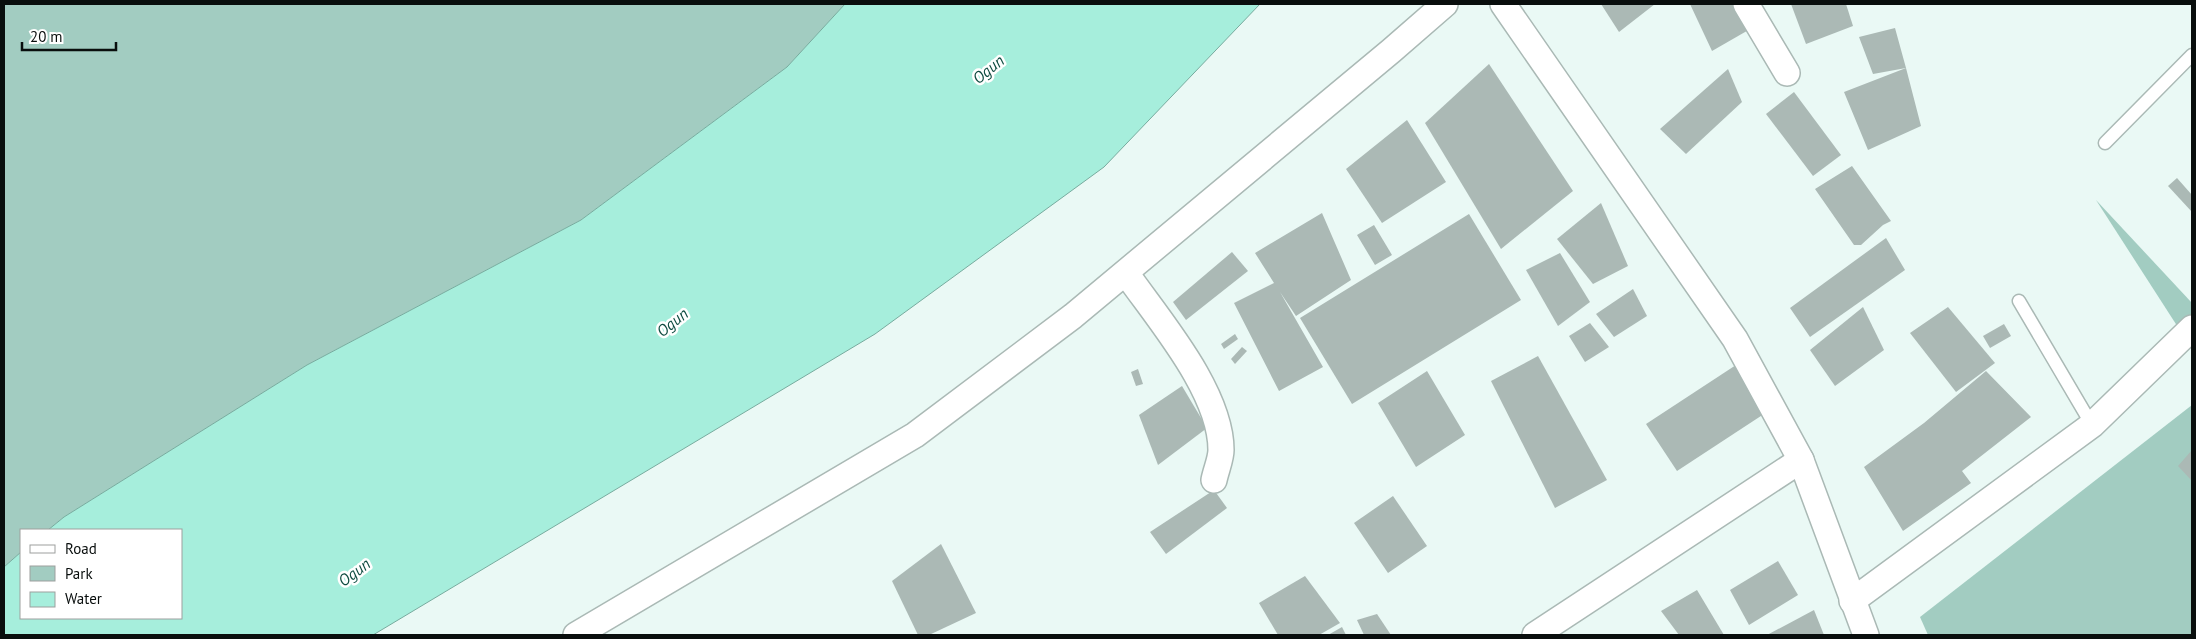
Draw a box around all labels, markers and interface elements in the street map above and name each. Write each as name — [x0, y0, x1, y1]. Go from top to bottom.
scale bar — [22, 20, 116, 52]
text: 20 m — [30, 27, 63, 46]
water label: Ogun — [968, 50, 1008, 88]
water label: Ogun — [652, 303, 692, 341]
legend — [20, 529, 182, 619]
text: Road — [65, 539, 97, 558]
water label: Ogun — [334, 553, 374, 591]
text: Park — [65, 564, 93, 583]
text: Water — [65, 589, 102, 608]

